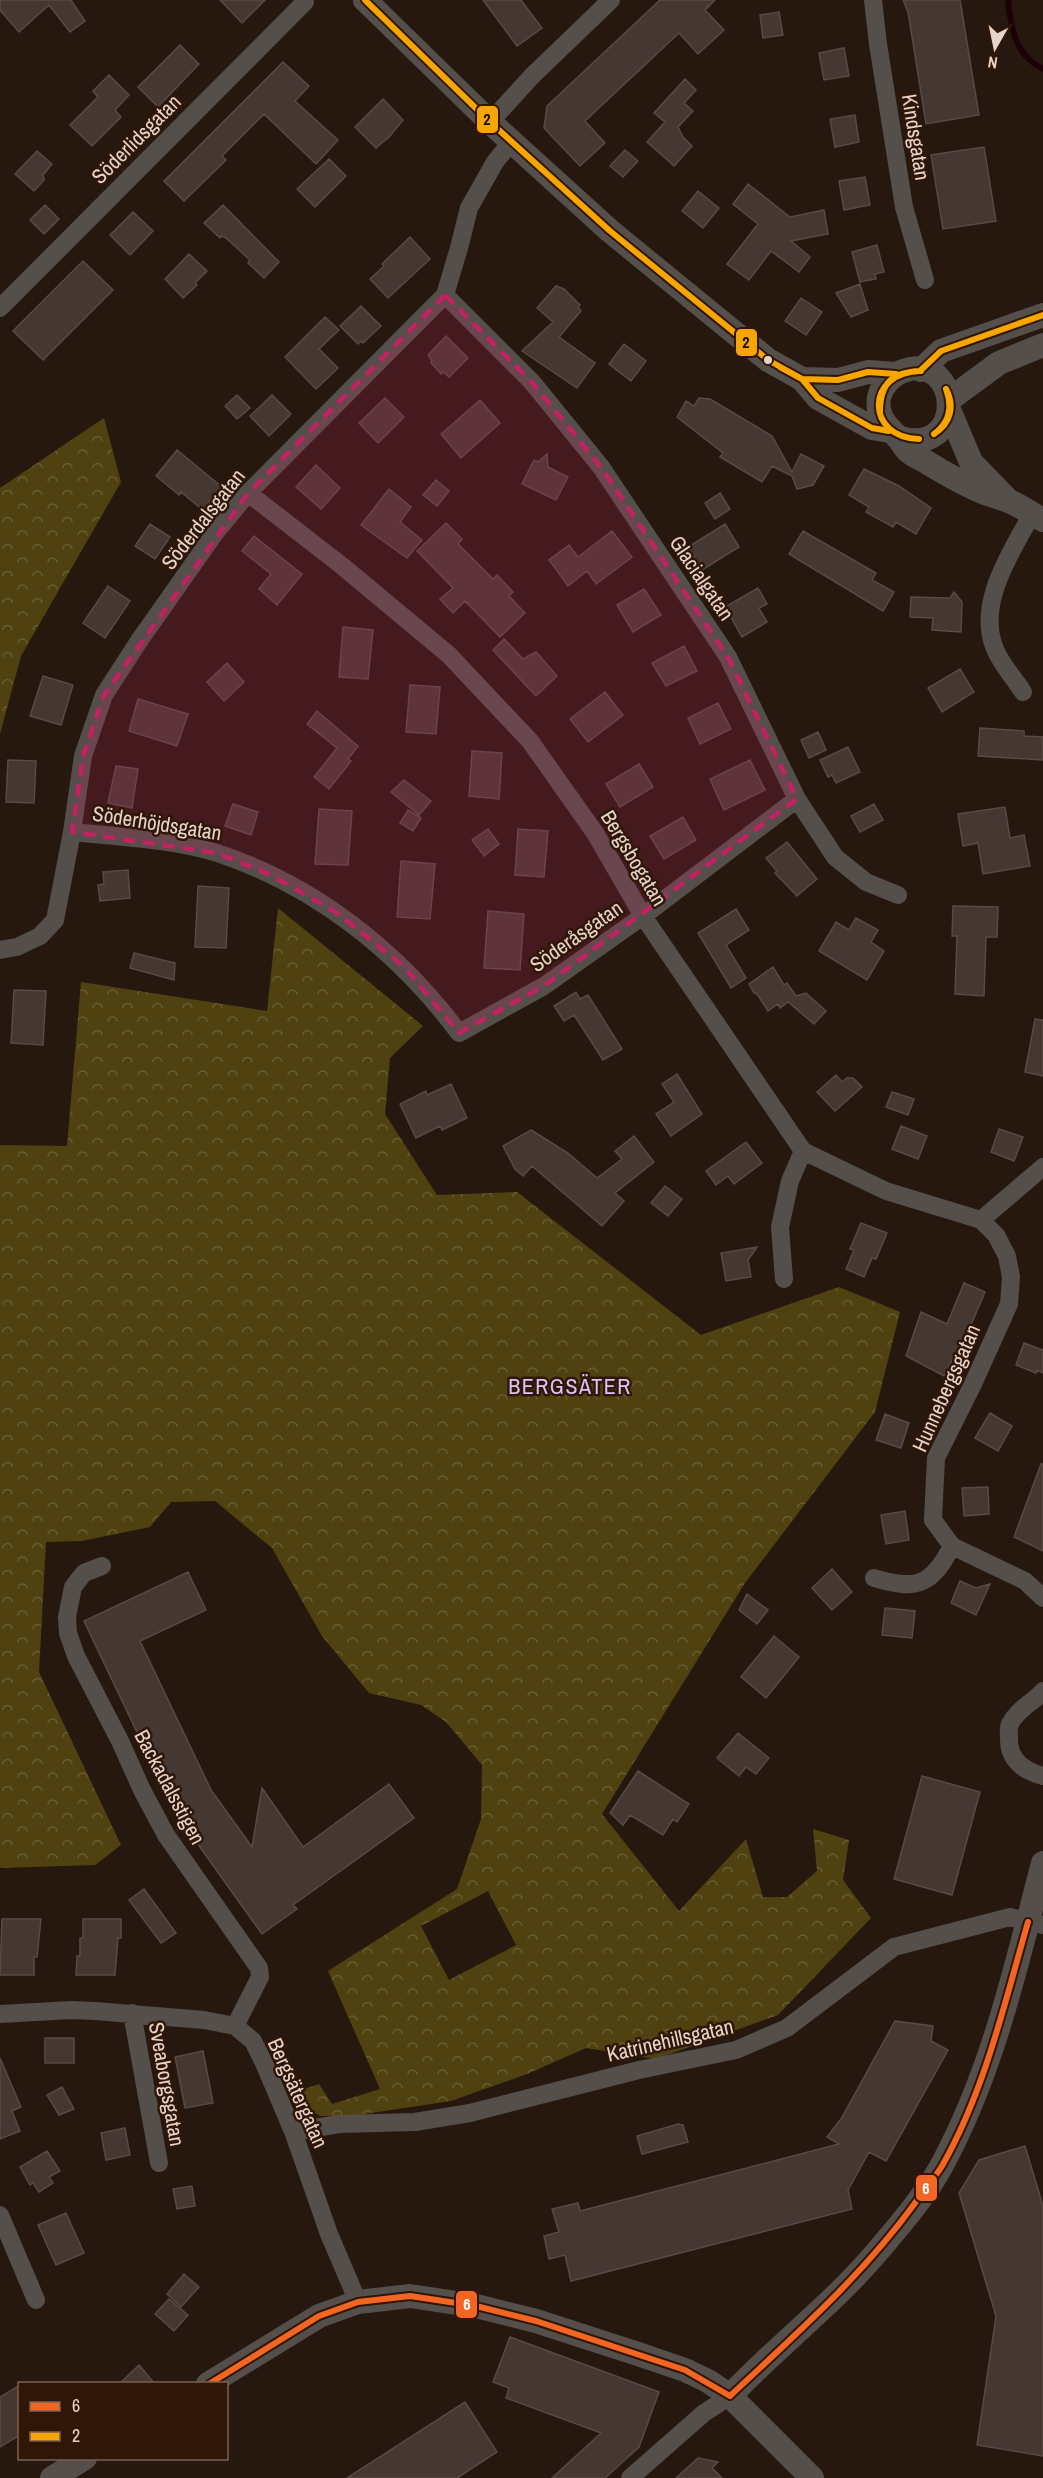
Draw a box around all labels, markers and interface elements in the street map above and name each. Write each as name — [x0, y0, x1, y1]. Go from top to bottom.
north arrow — [965, 18, 1025, 78]
text: N — [986, 51, 999, 74]
street label: Söderlidsgatan — [85, 88, 187, 190]
street label: Kindsgatan — [895, 92, 937, 182]
line badge: 2 — [476, 105, 499, 134]
text: 2 — [483, 108, 491, 130]
line badge: 2 — [735, 328, 758, 357]
text: 2 — [742, 331, 750, 353]
unlabelled marker — [762, 354, 774, 366]
street label: Söderdalsgatan — [154, 463, 252, 575]
street label: Glacialgatan — [663, 530, 741, 626]
street label: Söderhöjdsgatan — [90, 798, 224, 848]
street label: Bergsbogatan — [594, 805, 674, 911]
street label: Söderåsgatan — [524, 893, 628, 979]
street label: Hunnebergsgatan — [905, 1320, 987, 1456]
district label: BERGSÄTER — [508, 1371, 632, 1401]
street label: Backadalsstigen — [128, 1724, 212, 1850]
street label: Katrinehillsgatan — [604, 2011, 736, 2069]
street label: Sveaborgsgatan — [142, 2020, 192, 2148]
street label: Bergsätergatan — [261, 2033, 335, 2153]
line badge: 6 — [915, 2174, 938, 2202]
text: 6 — [922, 2177, 930, 2199]
line badge: 6 — [455, 2290, 478, 2319]
text: 6 — [463, 2293, 471, 2315]
legend — [18, 2382, 228, 2460]
text: 6 — [72, 2393, 80, 2418]
text: 2 — [72, 2423, 80, 2448]

